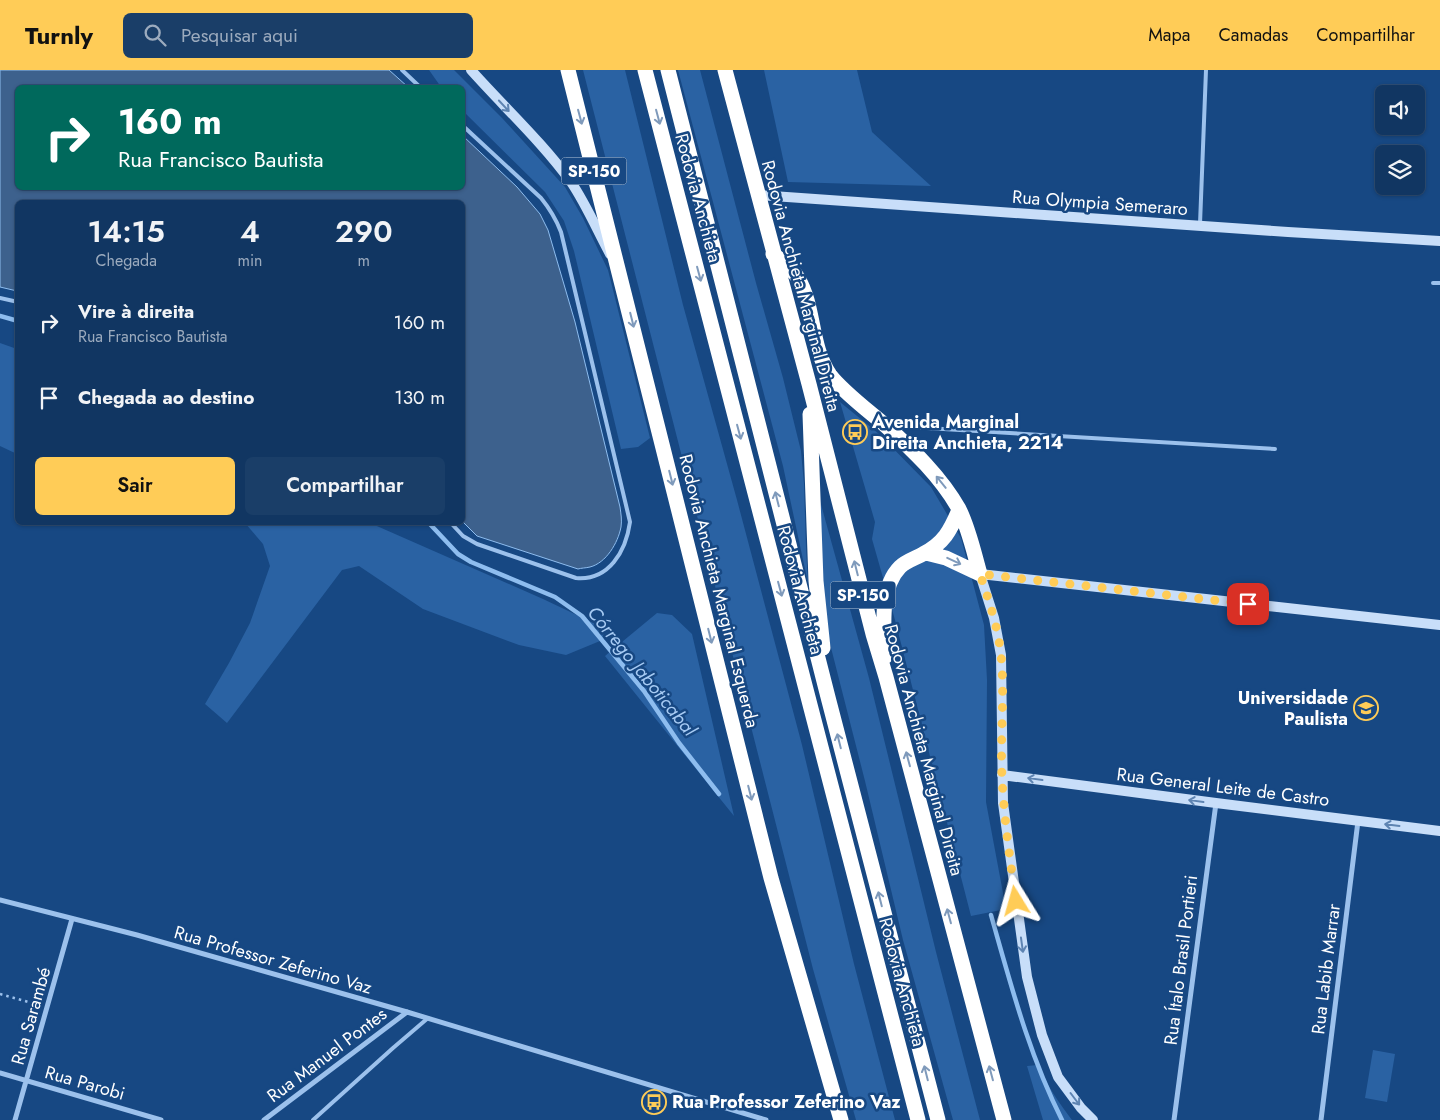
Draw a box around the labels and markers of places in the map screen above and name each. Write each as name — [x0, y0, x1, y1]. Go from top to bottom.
place label: Avenida Marginal Direita Anchieta, 2214 — [871, 409, 1063, 456]
bus stop icon: Avenida Marginal Direita Anchieta, 2214 — [842, 419, 868, 445]
pin — [1227, 583, 1269, 625]
place label: Universidade Paulista — [1238, 685, 1348, 732]
school or university icon: Universidade Paulista — [1353, 695, 1379, 721]
bus stop icon: Rua Professor Zeferino Vaz — [641, 1089, 667, 1115]
place label: Rua Professor Zeferino Vaz — [672, 1089, 901, 1115]

